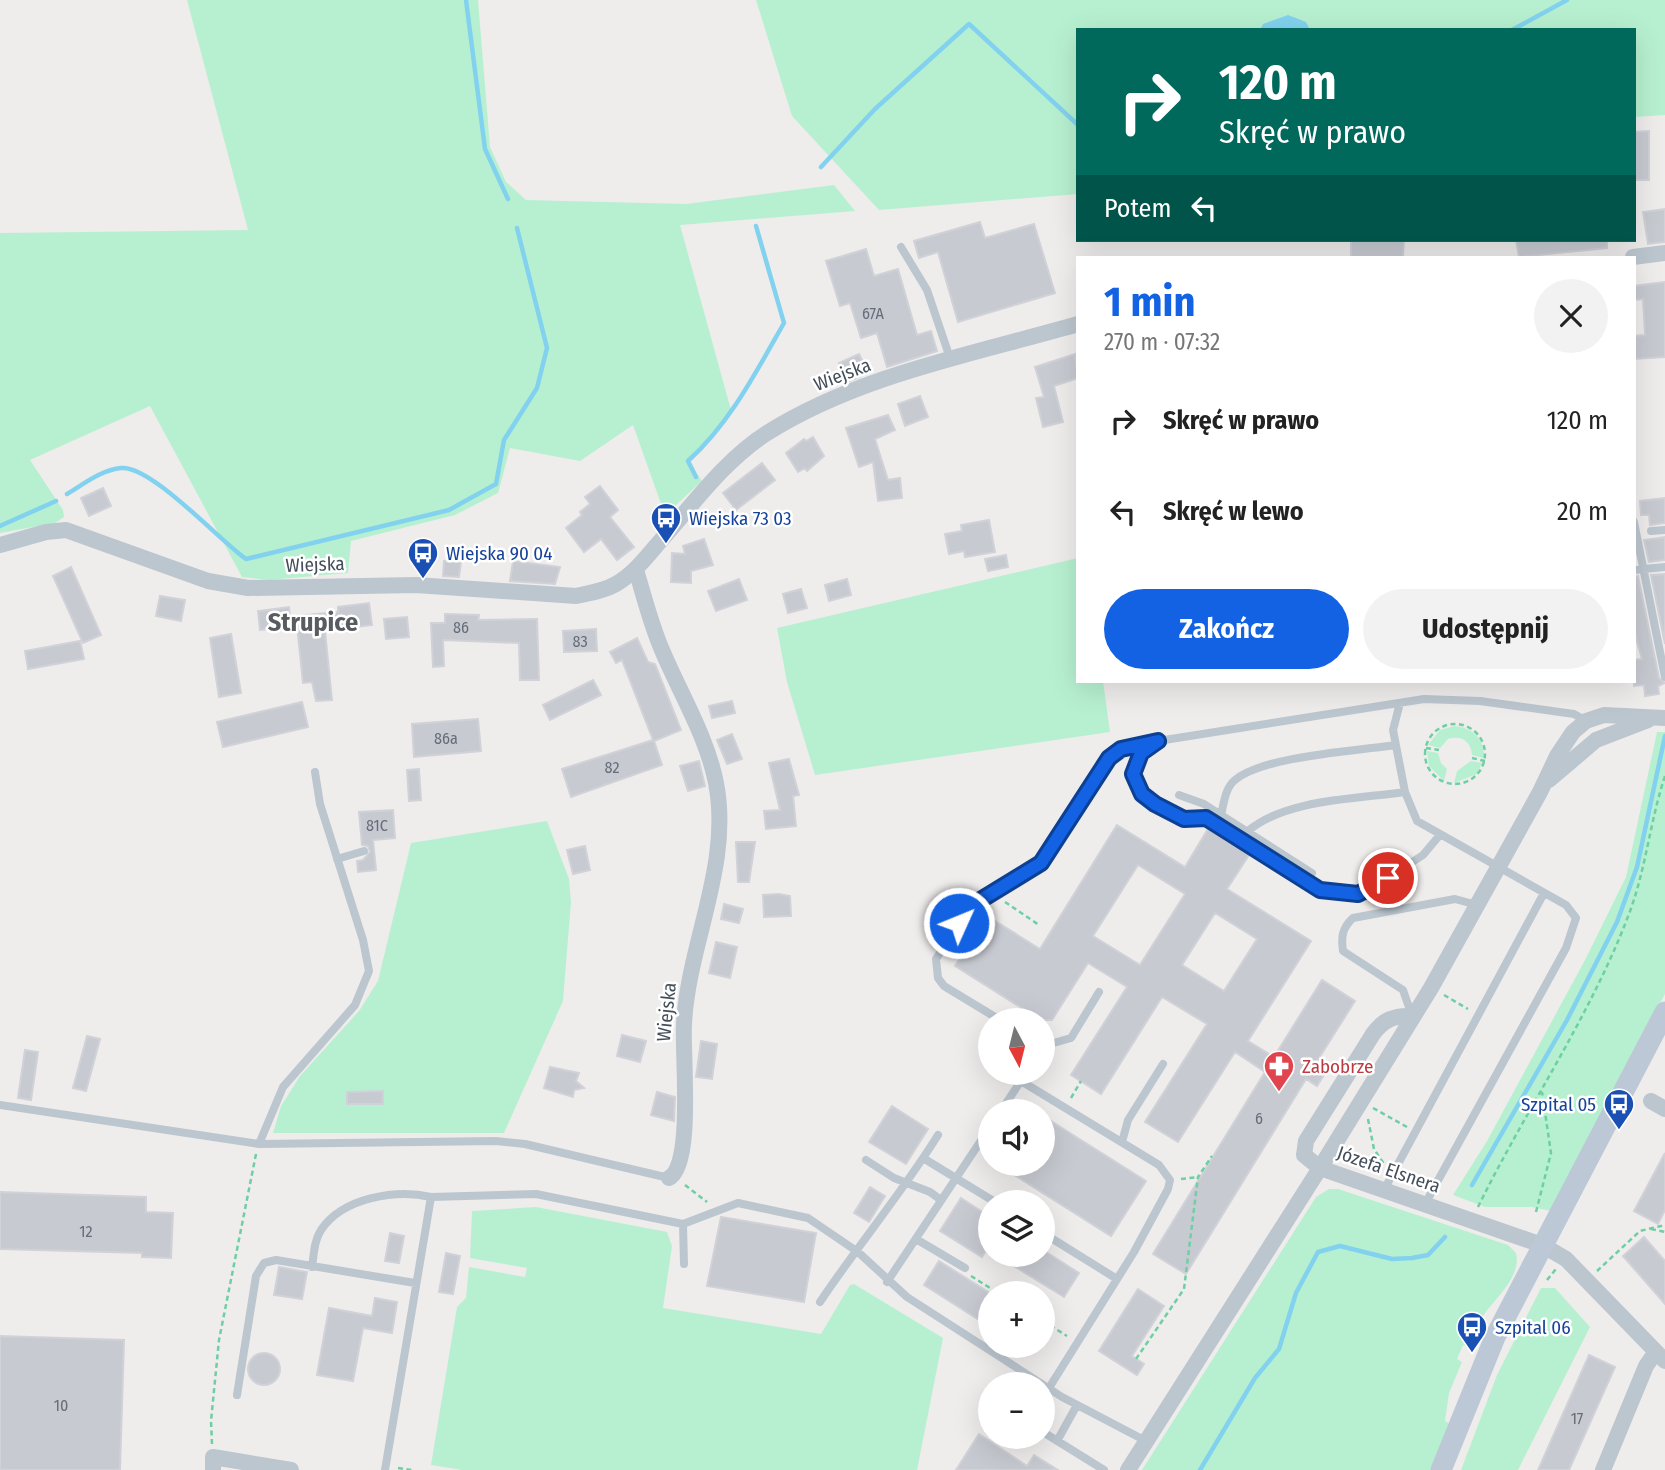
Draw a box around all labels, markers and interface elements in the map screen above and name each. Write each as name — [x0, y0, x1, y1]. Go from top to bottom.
text: 120 m — [1219, 53, 1337, 112]
icon: right — [1104, 56, 1195, 147]
text: Skręć w prawo — [1219, 113, 1406, 151]
icon: left — [1185, 189, 1223, 227]
text: Potem — [1104, 193, 1171, 224]
text: 1 min — [1104, 277, 1195, 327]
button: close — [1534, 279, 1608, 353]
house number: 67A — [862, 304, 885, 323]
text: 270 m · 07:32 — [1104, 328, 1220, 356]
street label: Wiejska — [810, 353, 874, 396]
icon: right — [1104, 402, 1142, 440]
text: Skręć w prawo — [1163, 405, 1319, 436]
text: 120 m — [1547, 405, 1608, 436]
icon: left — [1104, 493, 1142, 531]
text: Skręć w lewo — [1163, 496, 1304, 527]
text: 20 m — [1557, 496, 1608, 527]
bus stop icon: Wiejska 73 03 — [649, 501, 683, 545]
place label: Wiejska 73 03 — [689, 507, 792, 530]
bus stop icon: Wiejska 90 04 — [406, 536, 440, 580]
place label: Wiejska 90 04 — [446, 542, 552, 565]
street label: Wiejska — [285, 552, 345, 577]
button: Zakończ — [1104, 589, 1349, 669]
button: Udostępnij — [1363, 589, 1608, 669]
district label: Strupice — [268, 607, 358, 638]
house number: 86 — [453, 618, 469, 637]
house number: 83 — [572, 632, 588, 651]
house number: 86a — [434, 729, 458, 748]
house number: 82 — [605, 758, 619, 777]
house number: 81C — [366, 816, 388, 835]
pin — [1358, 848, 1418, 908]
icon: arrive — [1369, 859, 1407, 897]
position arrow — [922, 886, 996, 960]
street label: Wiejska — [652, 981, 681, 1043]
north arrow — [978, 1008, 1055, 1085]
map controls — [978, 1008, 1055, 1449]
pharmacy icon: Zabobrze — [1262, 1049, 1296, 1093]
place label: Zabobrze — [1302, 1055, 1373, 1078]
bus stop icon: Szpital 05 — [1602, 1087, 1636, 1131]
place label: Szpital 05 — [1521, 1093, 1596, 1116]
button: sound — [978, 1099, 1055, 1176]
house number: 6 — [1255, 1109, 1263, 1128]
street label: Józefa Elsnera — [1334, 1141, 1443, 1198]
button: layers — [978, 1190, 1055, 1267]
house number: 12 — [79, 1222, 93, 1241]
button: + — [978, 1281, 1055, 1358]
bus stop icon: Szpital 06 — [1455, 1310, 1489, 1354]
place label: Szpital 06 — [1495, 1316, 1571, 1339]
button: − — [978, 1372, 1055, 1449]
house number: 10 — [54, 1396, 68, 1415]
house number: 17 — [1571, 1409, 1584, 1428]

